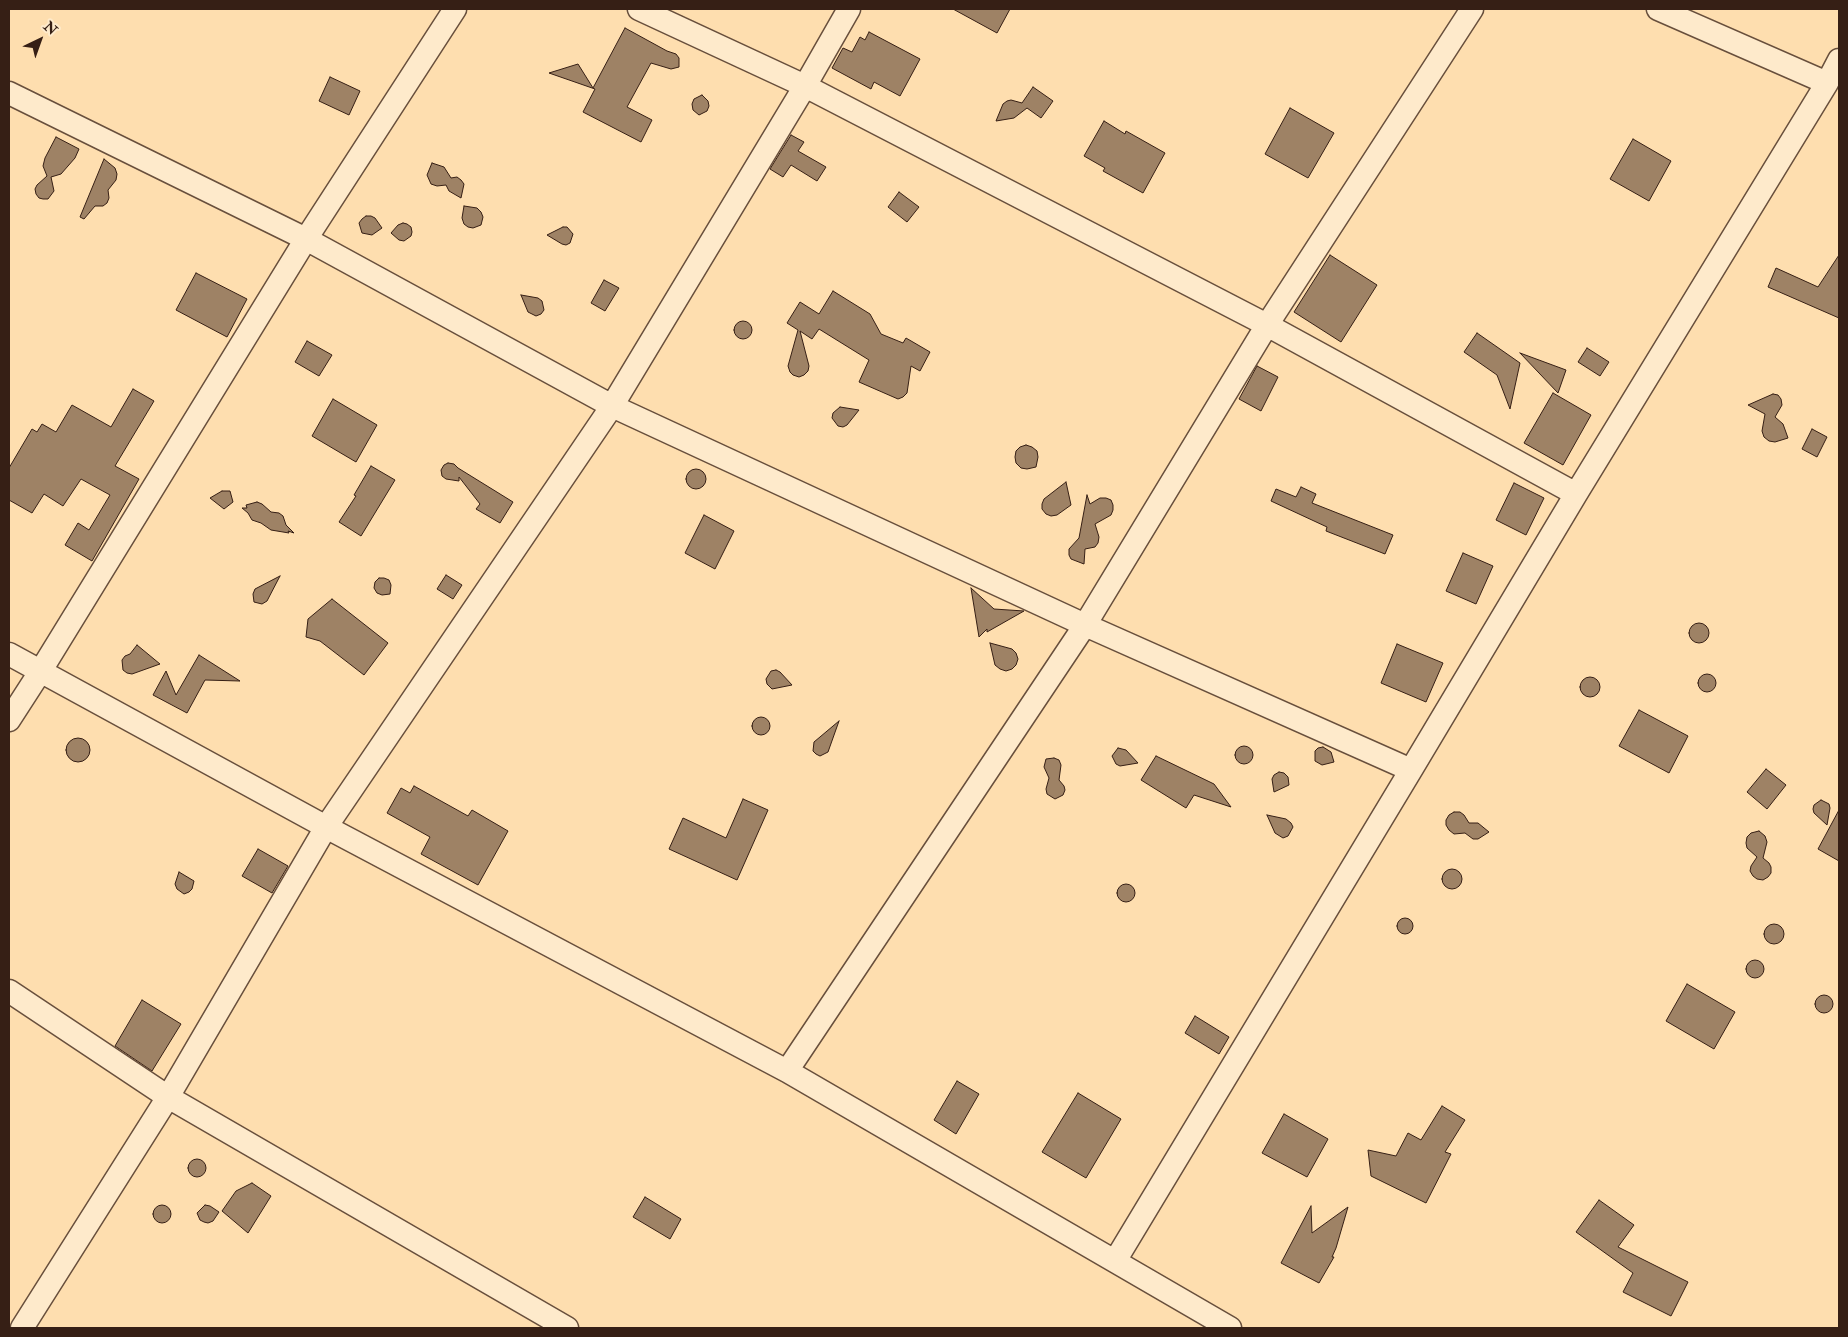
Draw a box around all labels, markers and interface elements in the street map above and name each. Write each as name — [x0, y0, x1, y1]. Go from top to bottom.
north arrow — [15, 15, 65, 65]
text: N — [40, 18, 61, 39]

